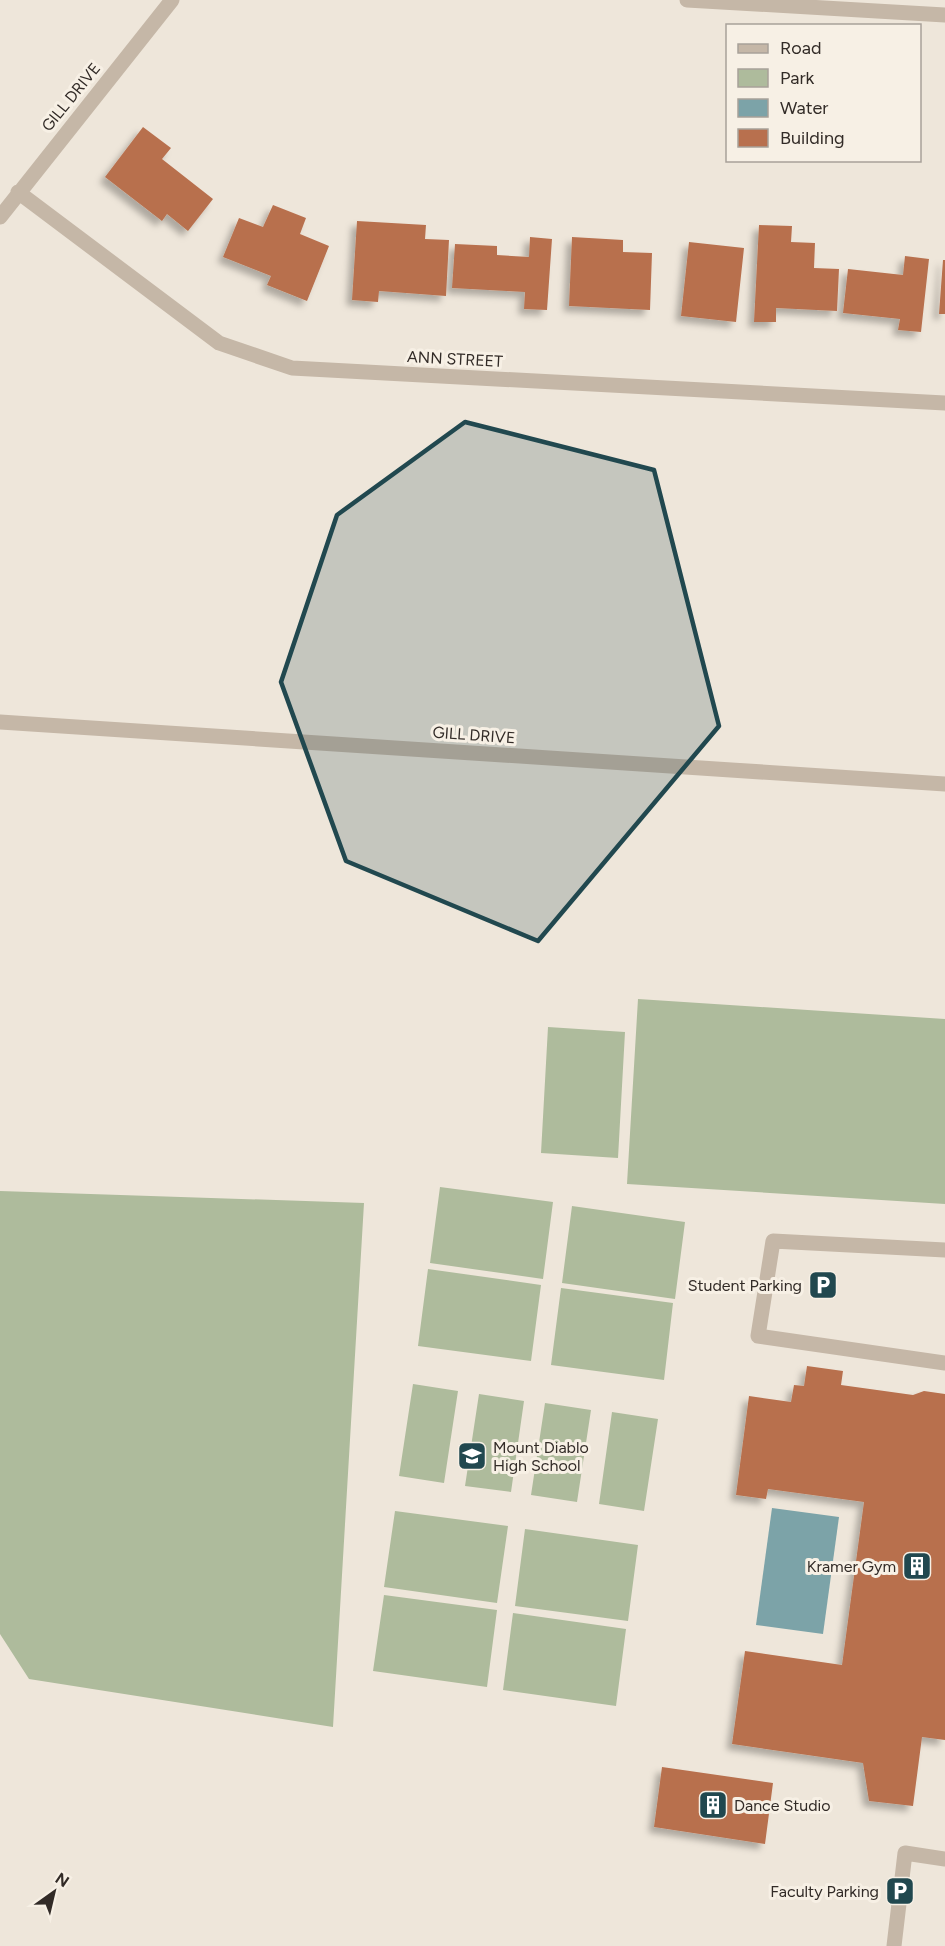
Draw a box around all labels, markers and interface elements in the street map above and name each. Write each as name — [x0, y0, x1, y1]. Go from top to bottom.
legend — [726, 24, 921, 162]
text: Road — [780, 37, 821, 59]
street label: GILL DRIVE — [38, 59, 104, 135]
text: Park — [780, 67, 815, 89]
text: Water — [780, 97, 828, 119]
text: Building — [780, 127, 845, 149]
street label: ANN STREET — [407, 347, 504, 371]
street label: GILL DRIVE — [432, 723, 516, 747]
parking icon: Student Parking — [807, 1269, 839, 1301]
place label: Student Parking — [688, 1276, 802, 1295]
place label: Mount Diablo High School — [493, 1438, 589, 1475]
school or university icon: Mount Diablo High School — [456, 1440, 488, 1472]
building icon: Kramer Gym — [901, 1550, 933, 1582]
place label: Kramer Gym — [807, 1557, 896, 1576]
building icon: Dance Studio — [697, 1789, 729, 1821]
place label: Dance Studio — [734, 1796, 831, 1815]
north arrow — [24, 1862, 84, 1922]
text: N — [52, 1869, 73, 1891]
parking icon: Faculty Parking — [884, 1875, 916, 1907]
place label: Faculty Parking — [770, 1882, 879, 1901]

